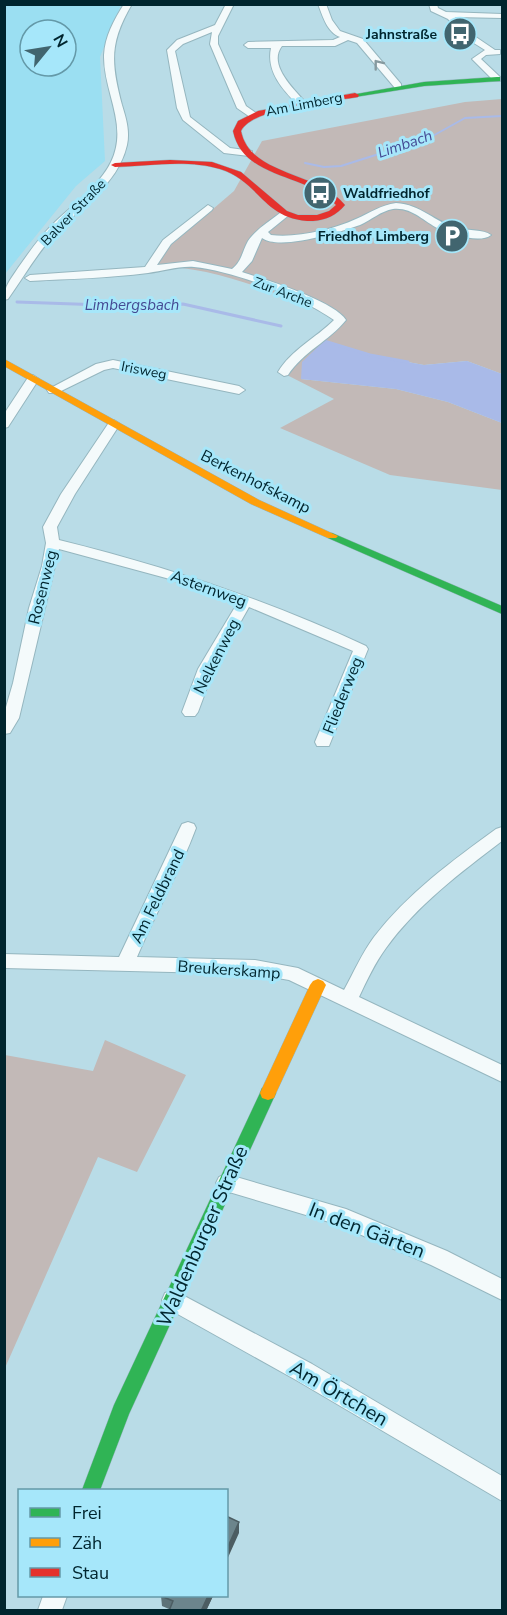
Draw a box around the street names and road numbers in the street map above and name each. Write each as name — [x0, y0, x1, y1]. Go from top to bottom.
street label: Am Limberg — [264, 88, 344, 121]
street label: Balver Straße — [37, 175, 110, 250]
street label: Zur Arche — [251, 273, 315, 312]
street label: Irisweg — [120, 357, 168, 384]
street label: Berkenhofskamp — [197, 445, 314, 519]
street label: Rosenweg — [23, 548, 63, 627]
street label: Asternweg — [168, 565, 250, 613]
street label: Nelkenweg — [189, 615, 245, 698]
street label: Fliederweg — [318, 654, 368, 737]
street label: Am Feldbrand — [126, 846, 190, 947]
street label: Breukerskamp — [177, 955, 281, 985]
street label: Waldenburger Straße — [150, 1141, 255, 1331]
street label: In den Gärten — [305, 1196, 429, 1265]
street label: Am Örtchen — [285, 1354, 393, 1432]

